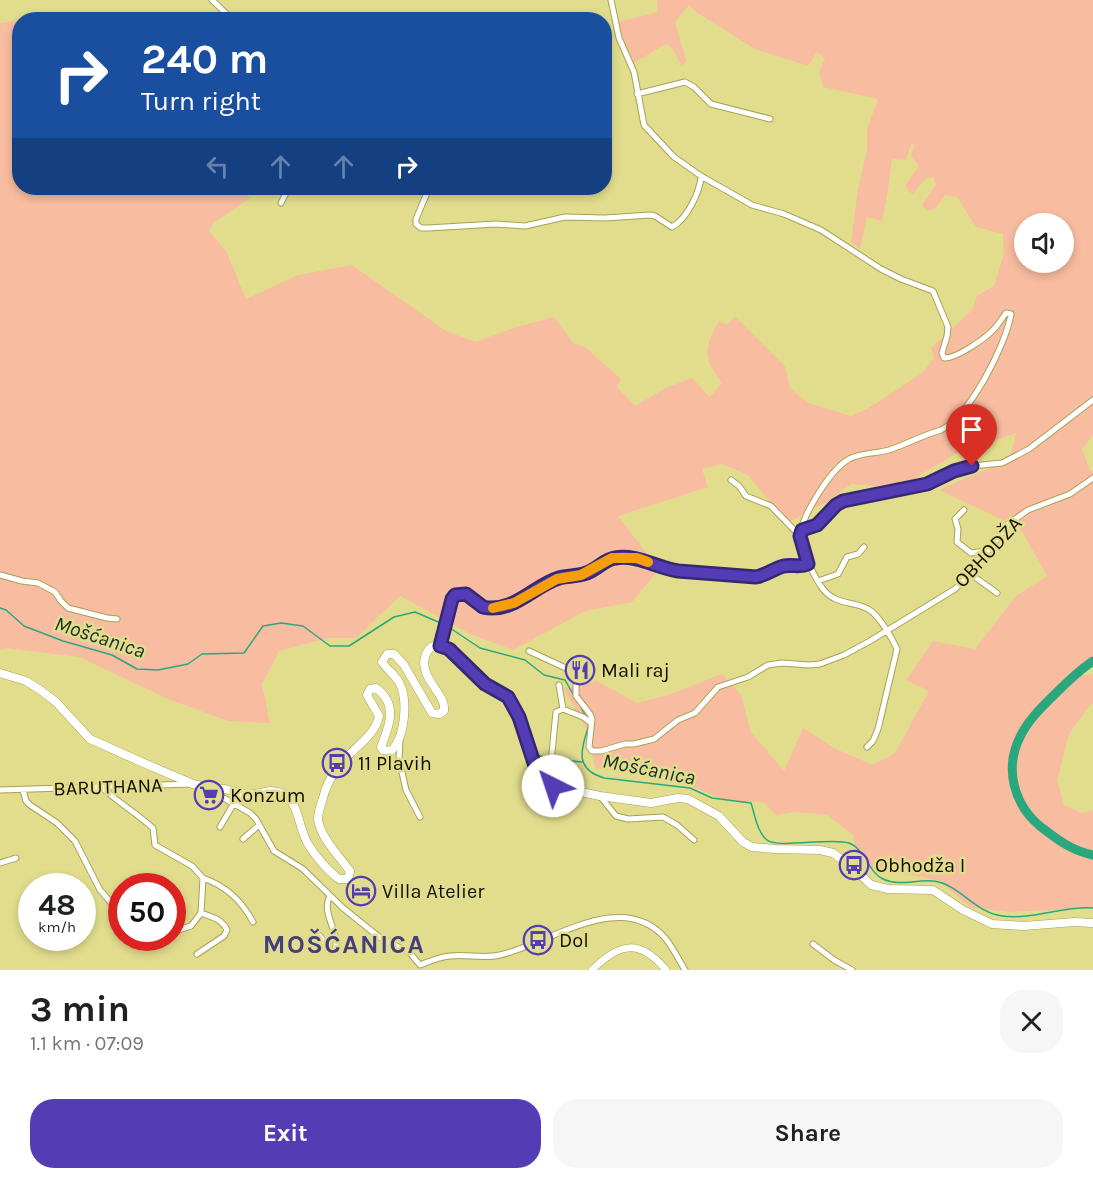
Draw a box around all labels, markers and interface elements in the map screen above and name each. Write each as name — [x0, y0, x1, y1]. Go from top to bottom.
text: 240 m — [141, 34, 268, 84]
icon: right — [42, 36, 120, 114]
text: Turn right — [141, 85, 261, 117]
icon: left — [201, 150, 234, 183]
icon: ahead — [264, 150, 297, 183]
icon: ahead — [327, 150, 360, 183]
icon: right — [390, 150, 423, 183]
map controls — [1014, 213, 1074, 273]
button: sound — [1014, 213, 1074, 273]
pin — [946, 404, 997, 466]
icon: arrive — [955, 413, 988, 446]
street label: OBHODŽA — [949, 511, 1026, 592]
water label: Mošćanica — [52, 611, 148, 663]
restaurant icon: Mali raj — [564, 654, 596, 686]
place label: Mali raj — [601, 659, 670, 682]
bus stop icon: 11 Plavih — [321, 747, 353, 779]
water label: Mošćanica — [601, 748, 697, 790]
place label: 11 Plavih — [358, 752, 432, 775]
position arrow — [521, 754, 585, 818]
street label: BARUTHANA — [53, 774, 163, 800]
supermarket icon: Konzum — [193, 779, 225, 811]
place label: Konzum — [230, 784, 305, 807]
bus stop icon: Obhodža I — [838, 849, 870, 881]
place label: Obhodža I — [875, 854, 965, 877]
speed limit sign: 50 — [108, 873, 186, 951]
hotel icon: Villa Atelier — [345, 875, 377, 907]
place label: Villa Atelier — [382, 880, 485, 903]
text: 48 — [38, 887, 76, 923]
text: km/h — [38, 918, 76, 936]
bus stop icon: Dol — [522, 924, 554, 956]
district label: MOŠĆANICA — [263, 928, 425, 960]
place label: Dol — [559, 929, 589, 952]
text: 3 min — [30, 988, 130, 1030]
button: close — [1000, 990, 1063, 1053]
text: 1.1 km · 07:09 — [30, 1032, 144, 1055]
button: Exit — [30, 1099, 541, 1168]
button: Share — [553, 1099, 1063, 1168]

